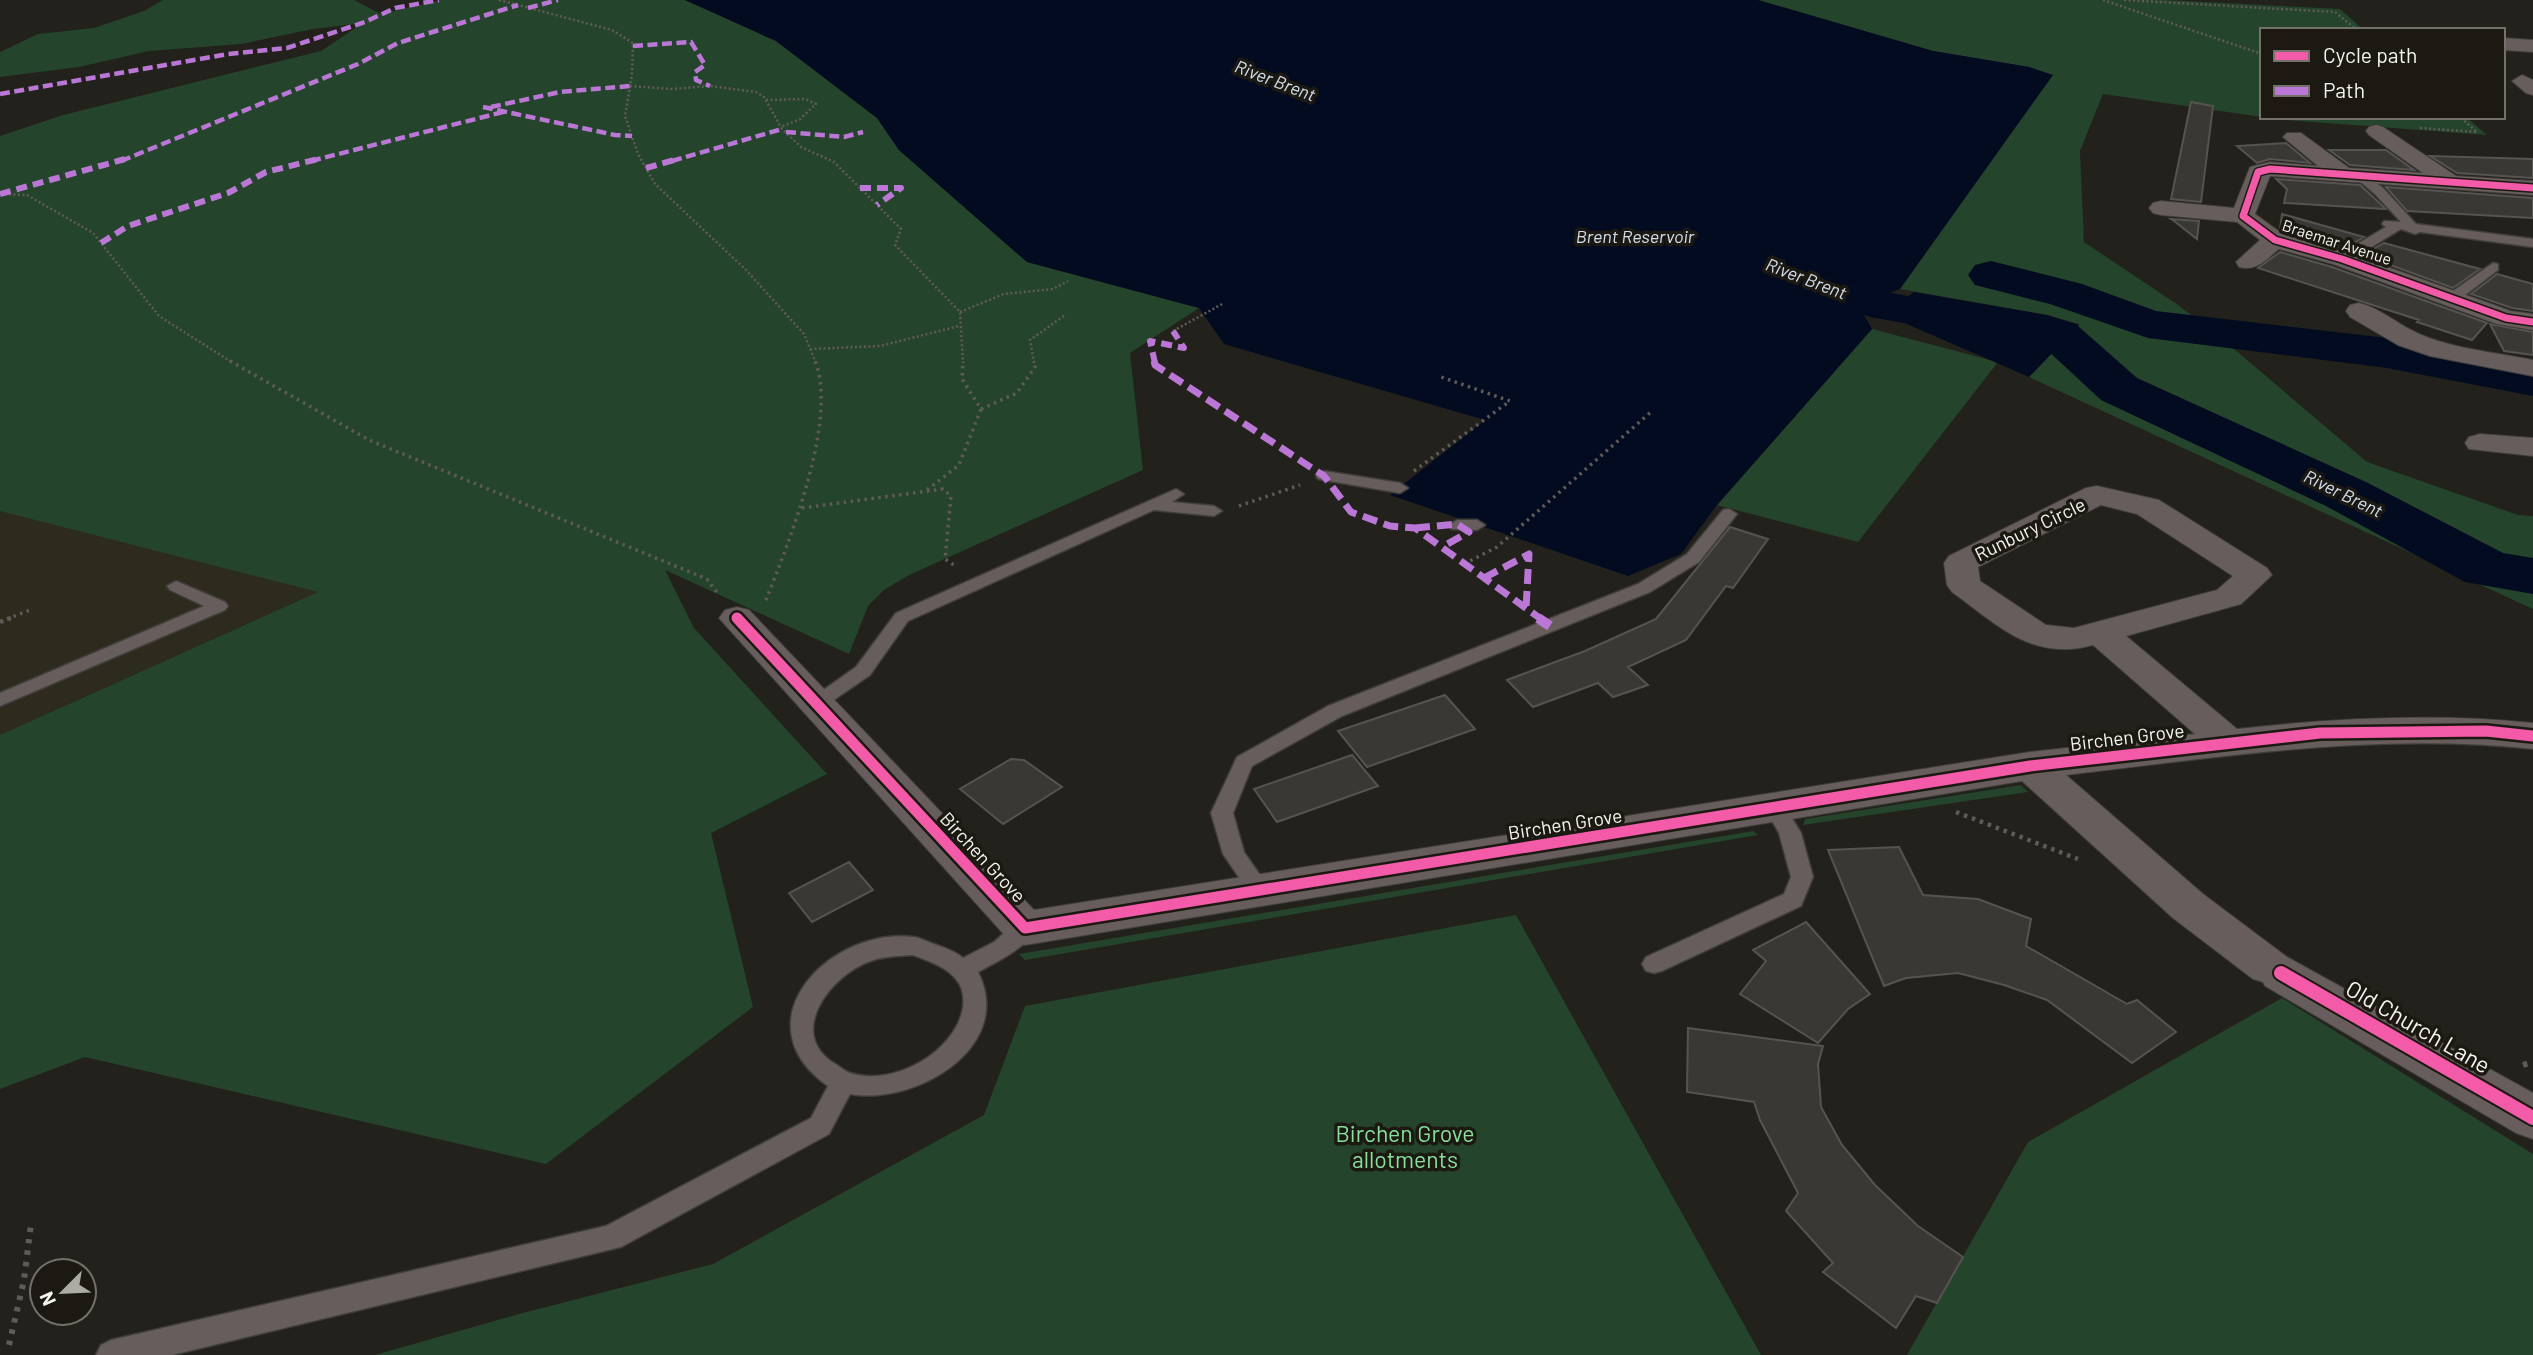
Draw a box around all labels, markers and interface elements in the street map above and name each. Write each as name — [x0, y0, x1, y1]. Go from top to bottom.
legend — [2260, 28, 2505, 119]
text: Cycle path — [2323, 42, 2417, 67]
water label: River Brent — [1232, 55, 1319, 106]
text: Path — [2323, 77, 2365, 102]
street label: Braemar Avenue — [2280, 215, 2394, 268]
water label: Brent Reservoir — [1576, 225, 1695, 247]
water label: River Brent — [1763, 253, 1850, 304]
water label: River Brent — [2301, 465, 2387, 522]
street label: Runbury Circle — [1971, 492, 2089, 565]
street label: Birchen Grove — [2068, 718, 2185, 755]
street label: Birchen Grove — [1506, 803, 1624, 844]
street label: Birchen Grove — [936, 807, 1031, 907]
street label: Old Church Lane — [2341, 974, 2496, 1079]
park label: Birchen Grove allotments — [1335, 1119, 1475, 1173]
north arrow — [28, 1257, 98, 1327]
text: N — [34, 1289, 60, 1310]

